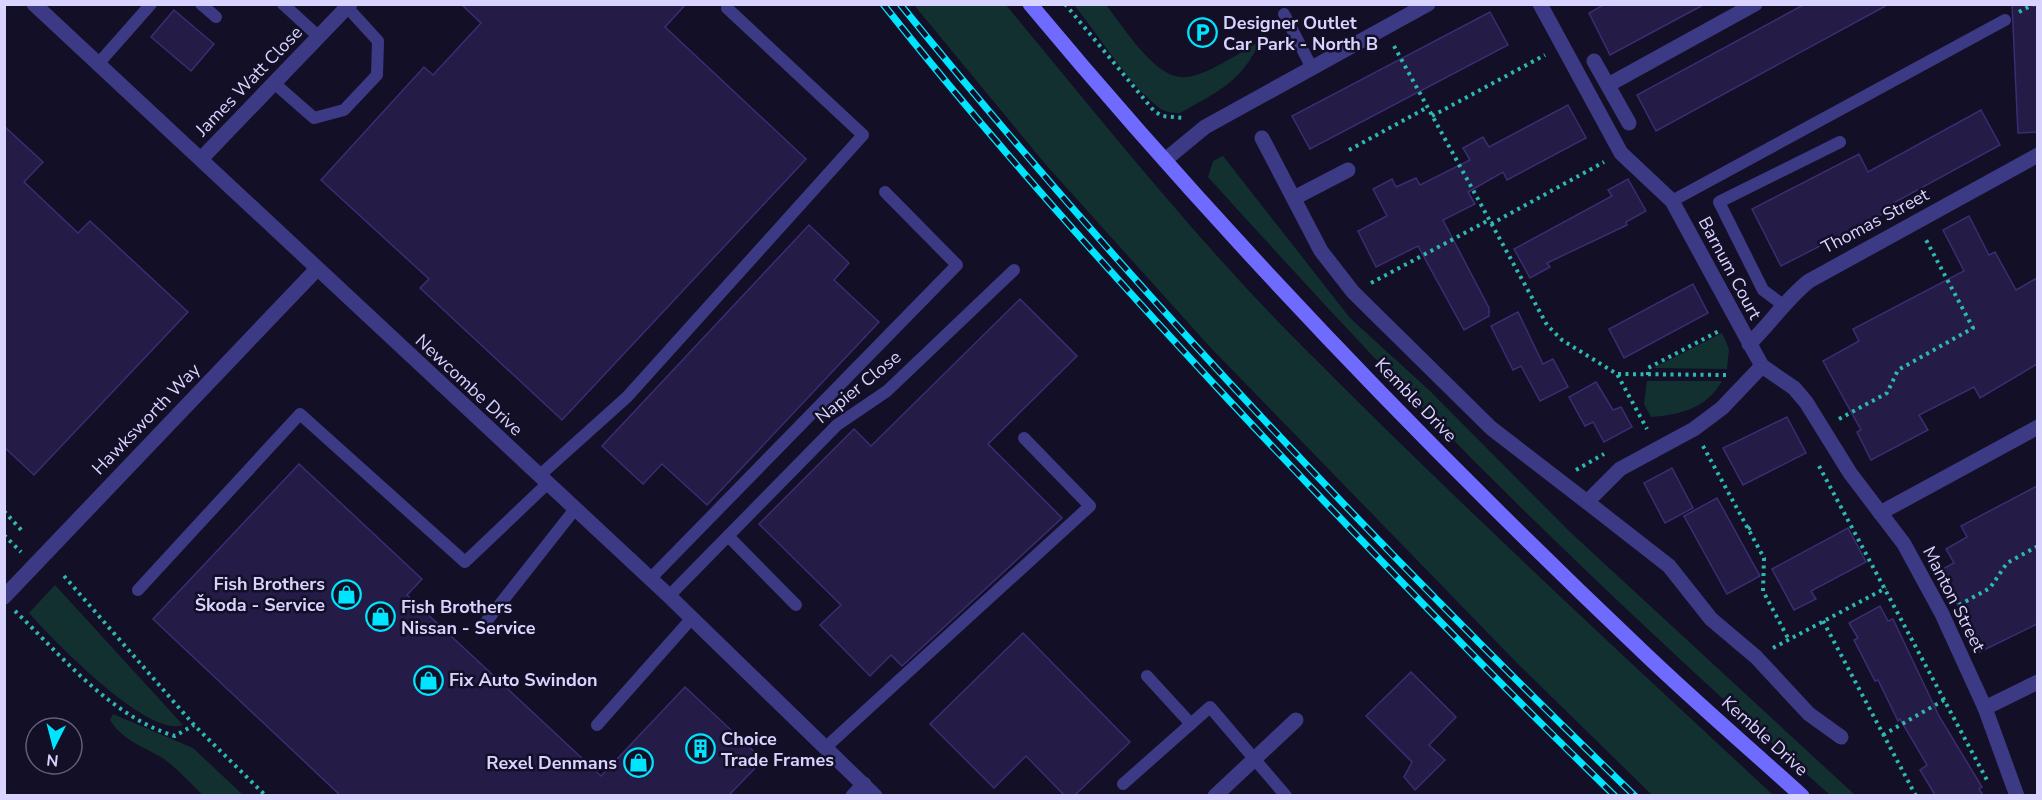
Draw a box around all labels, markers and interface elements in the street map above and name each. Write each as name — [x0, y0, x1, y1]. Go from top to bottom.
place label: Designer Outlet Car Park - North B — [1223, 11, 1378, 56]
parking icon: Designer Outlet Car Park - North B — [1186, 17, 1218, 49]
street label: James Watt Close — [189, 21, 308, 142]
street label: Thomas Street — [1817, 182, 1934, 259]
street label: Barnum Court — [1693, 212, 1768, 324]
street label: Newcombe Drive — [410, 329, 528, 441]
street label: Napier Close — [810, 345, 906, 429]
street label: Kemble Drive — [1370, 353, 1462, 447]
street label: Hawksworth Way — [87, 358, 206, 480]
street label: Manton Street — [1917, 542, 1991, 656]
place label: Fish Brothers Škoda - Service — [195, 572, 325, 617]
shop icon: Fish Brothers Škoda - Service — [330, 578, 362, 610]
place label: Fish Brothers Nissan - Service — [401, 595, 536, 640]
shop icon: Fish Brothers Nissan - Service — [364, 601, 396, 633]
shop icon: Fix Auto Swindon — [412, 664, 444, 696]
place label: Fix Auto Swindon — [449, 668, 598, 692]
street label: Kemble Drive — [1717, 691, 1813, 781]
north arrow — [24, 716, 84, 776]
place label: Choice Trade Frames — [721, 727, 834, 772]
building icon: Choice Trade Frames — [684, 733, 716, 765]
shop icon: Rexel Denmans — [622, 747, 654, 779]
text: N — [45, 748, 60, 771]
place label: Rexel Denmans — [486, 751, 617, 775]

